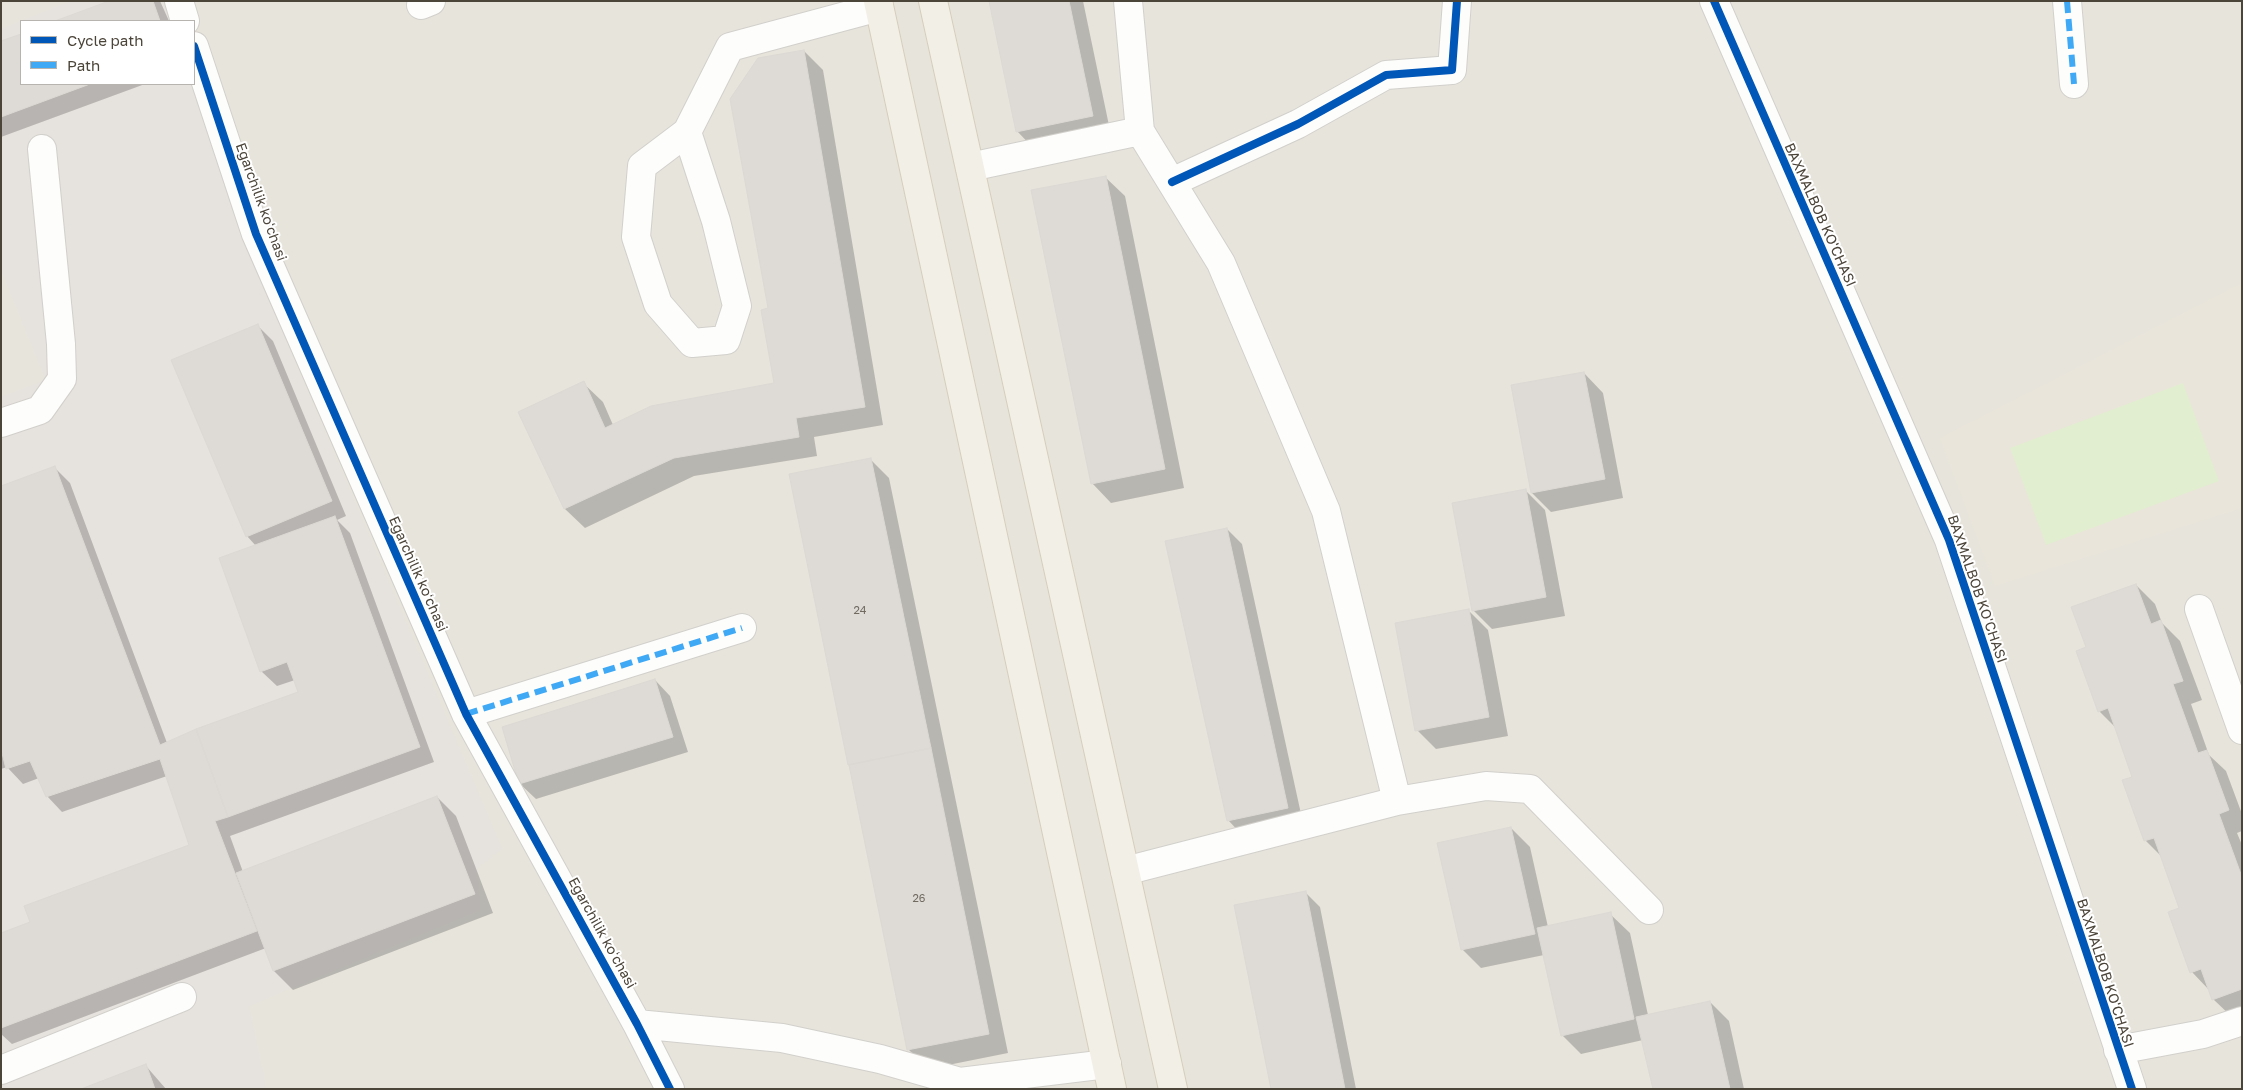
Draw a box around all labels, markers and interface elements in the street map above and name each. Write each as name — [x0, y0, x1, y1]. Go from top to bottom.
legend — [20, 20, 195, 85]
text: Cycle path — [67, 31, 143, 49]
text: Path — [67, 56, 100, 74]
street label: Egarchilik koʻchasi — [232, 141, 290, 263]
street label: BAXMALBOB KO'CHASI — [1781, 141, 1859, 289]
street label: BAXMALBOB KO'CHASI — [1944, 513, 2010, 665]
street label: Egarchilik koʻchasi — [385, 514, 451, 634]
house number: 24 — [853, 604, 867, 618]
street label: Egarchilik koʻchasi — [565, 875, 639, 991]
house number: 26 — [912, 892, 926, 906]
street label: BAXMALBOB KO'CHASI — [2073, 896, 2137, 1050]

